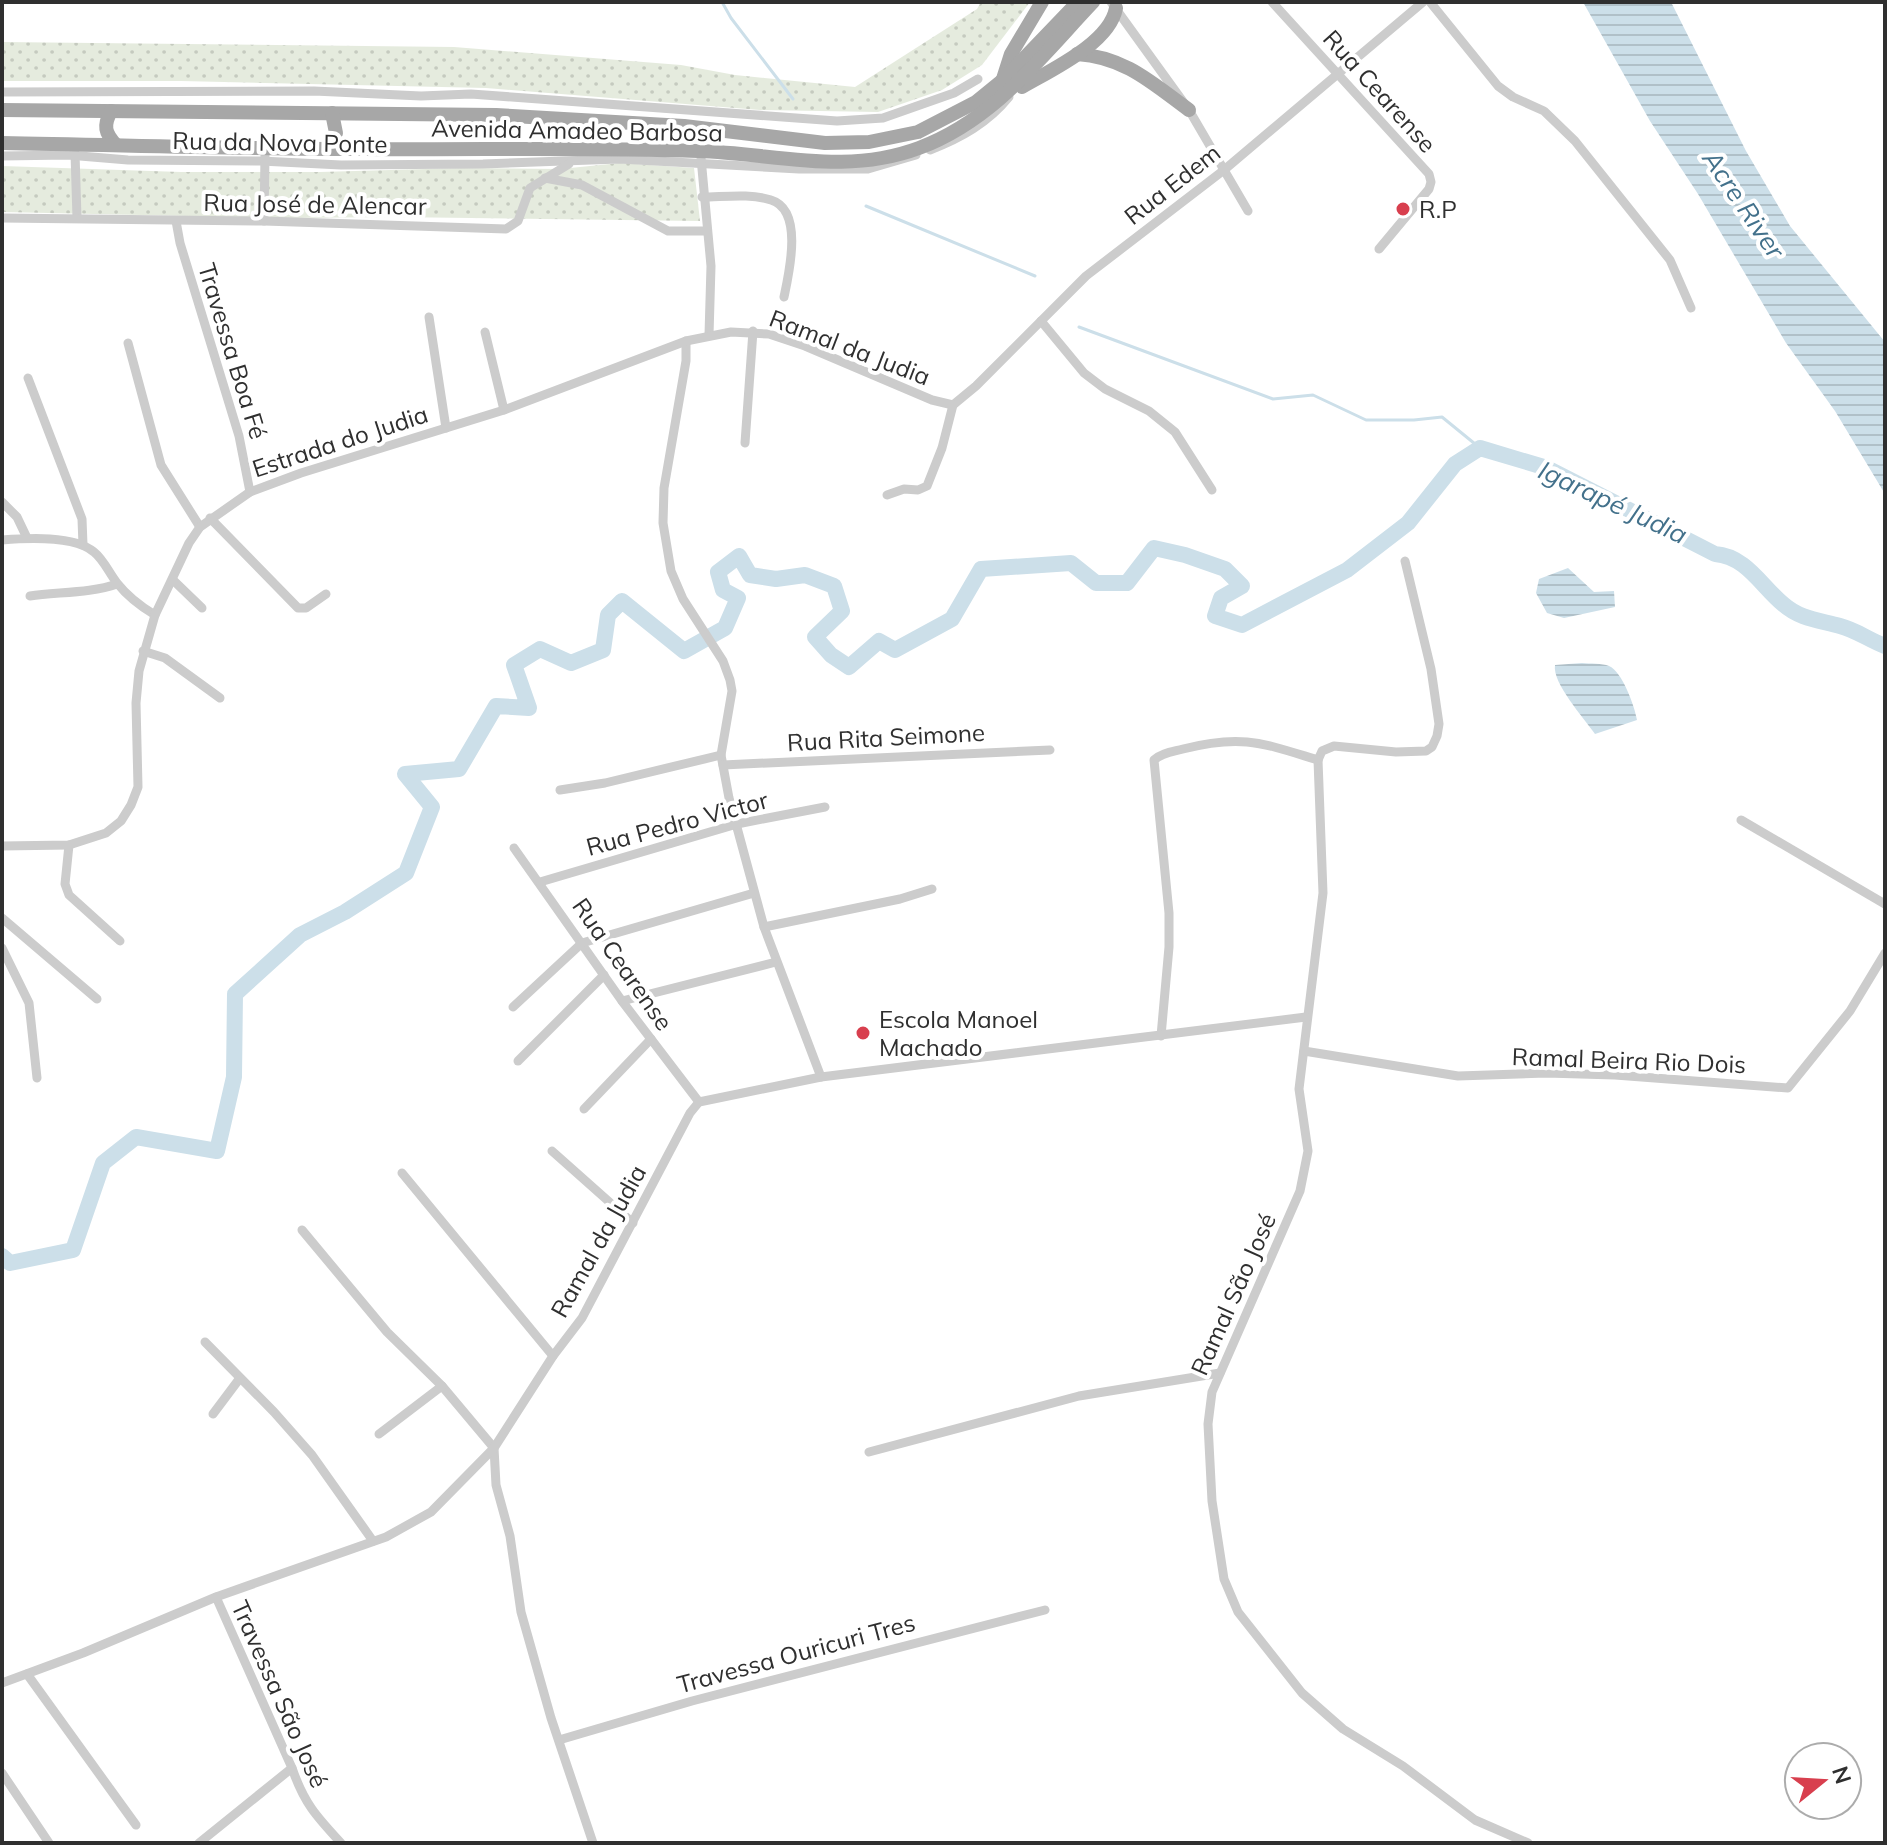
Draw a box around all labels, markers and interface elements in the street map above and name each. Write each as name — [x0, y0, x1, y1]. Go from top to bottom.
street label: Rua Cearense — [1317, 23, 1443, 159]
street label: Avenida Amadeo Barbosa — [431, 112, 723, 148]
street label: Rua da Nova Ponte — [172, 125, 388, 159]
street label: Rua Edem — [1118, 137, 1226, 231]
water label: Acre River — [1695, 143, 1793, 266]
street label: Rua José de Alencar — [203, 187, 427, 221]
place label: R.P — [1419, 194, 1457, 224]
marker: R.P — [1394, 200, 1412, 218]
street label: Travessa Boa Fé — [192, 259, 274, 443]
street label: Ramal da Judia — [765, 303, 935, 391]
street label: Estrada do Judia — [248, 398, 432, 484]
water label: Igarapé Judia — [1533, 453, 1693, 551]
street label: Rua Rita Seimone — [786, 717, 986, 757]
street label: Rua Pedro Victor — [583, 784, 772, 862]
street label: Rua Cearense — [566, 892, 680, 1036]
place label: Escola Manoel Machado — [879, 1004, 1038, 1062]
marker: Escola Manoel Machado — [854, 1024, 872, 1042]
street label: Ramal Beira Rio Dois — [1511, 1041, 1747, 1079]
street label: Ramal da Judia — [544, 1160, 652, 1322]
street label: Ramal São José — [1184, 1208, 1282, 1380]
street label: Travessa São José — [225, 1596, 335, 1792]
street label: Travessa Ouricuri Tres — [674, 1607, 918, 1699]
north arrow — [1783, 1741, 1863, 1821]
text: N — [1826, 1763, 1858, 1787]

